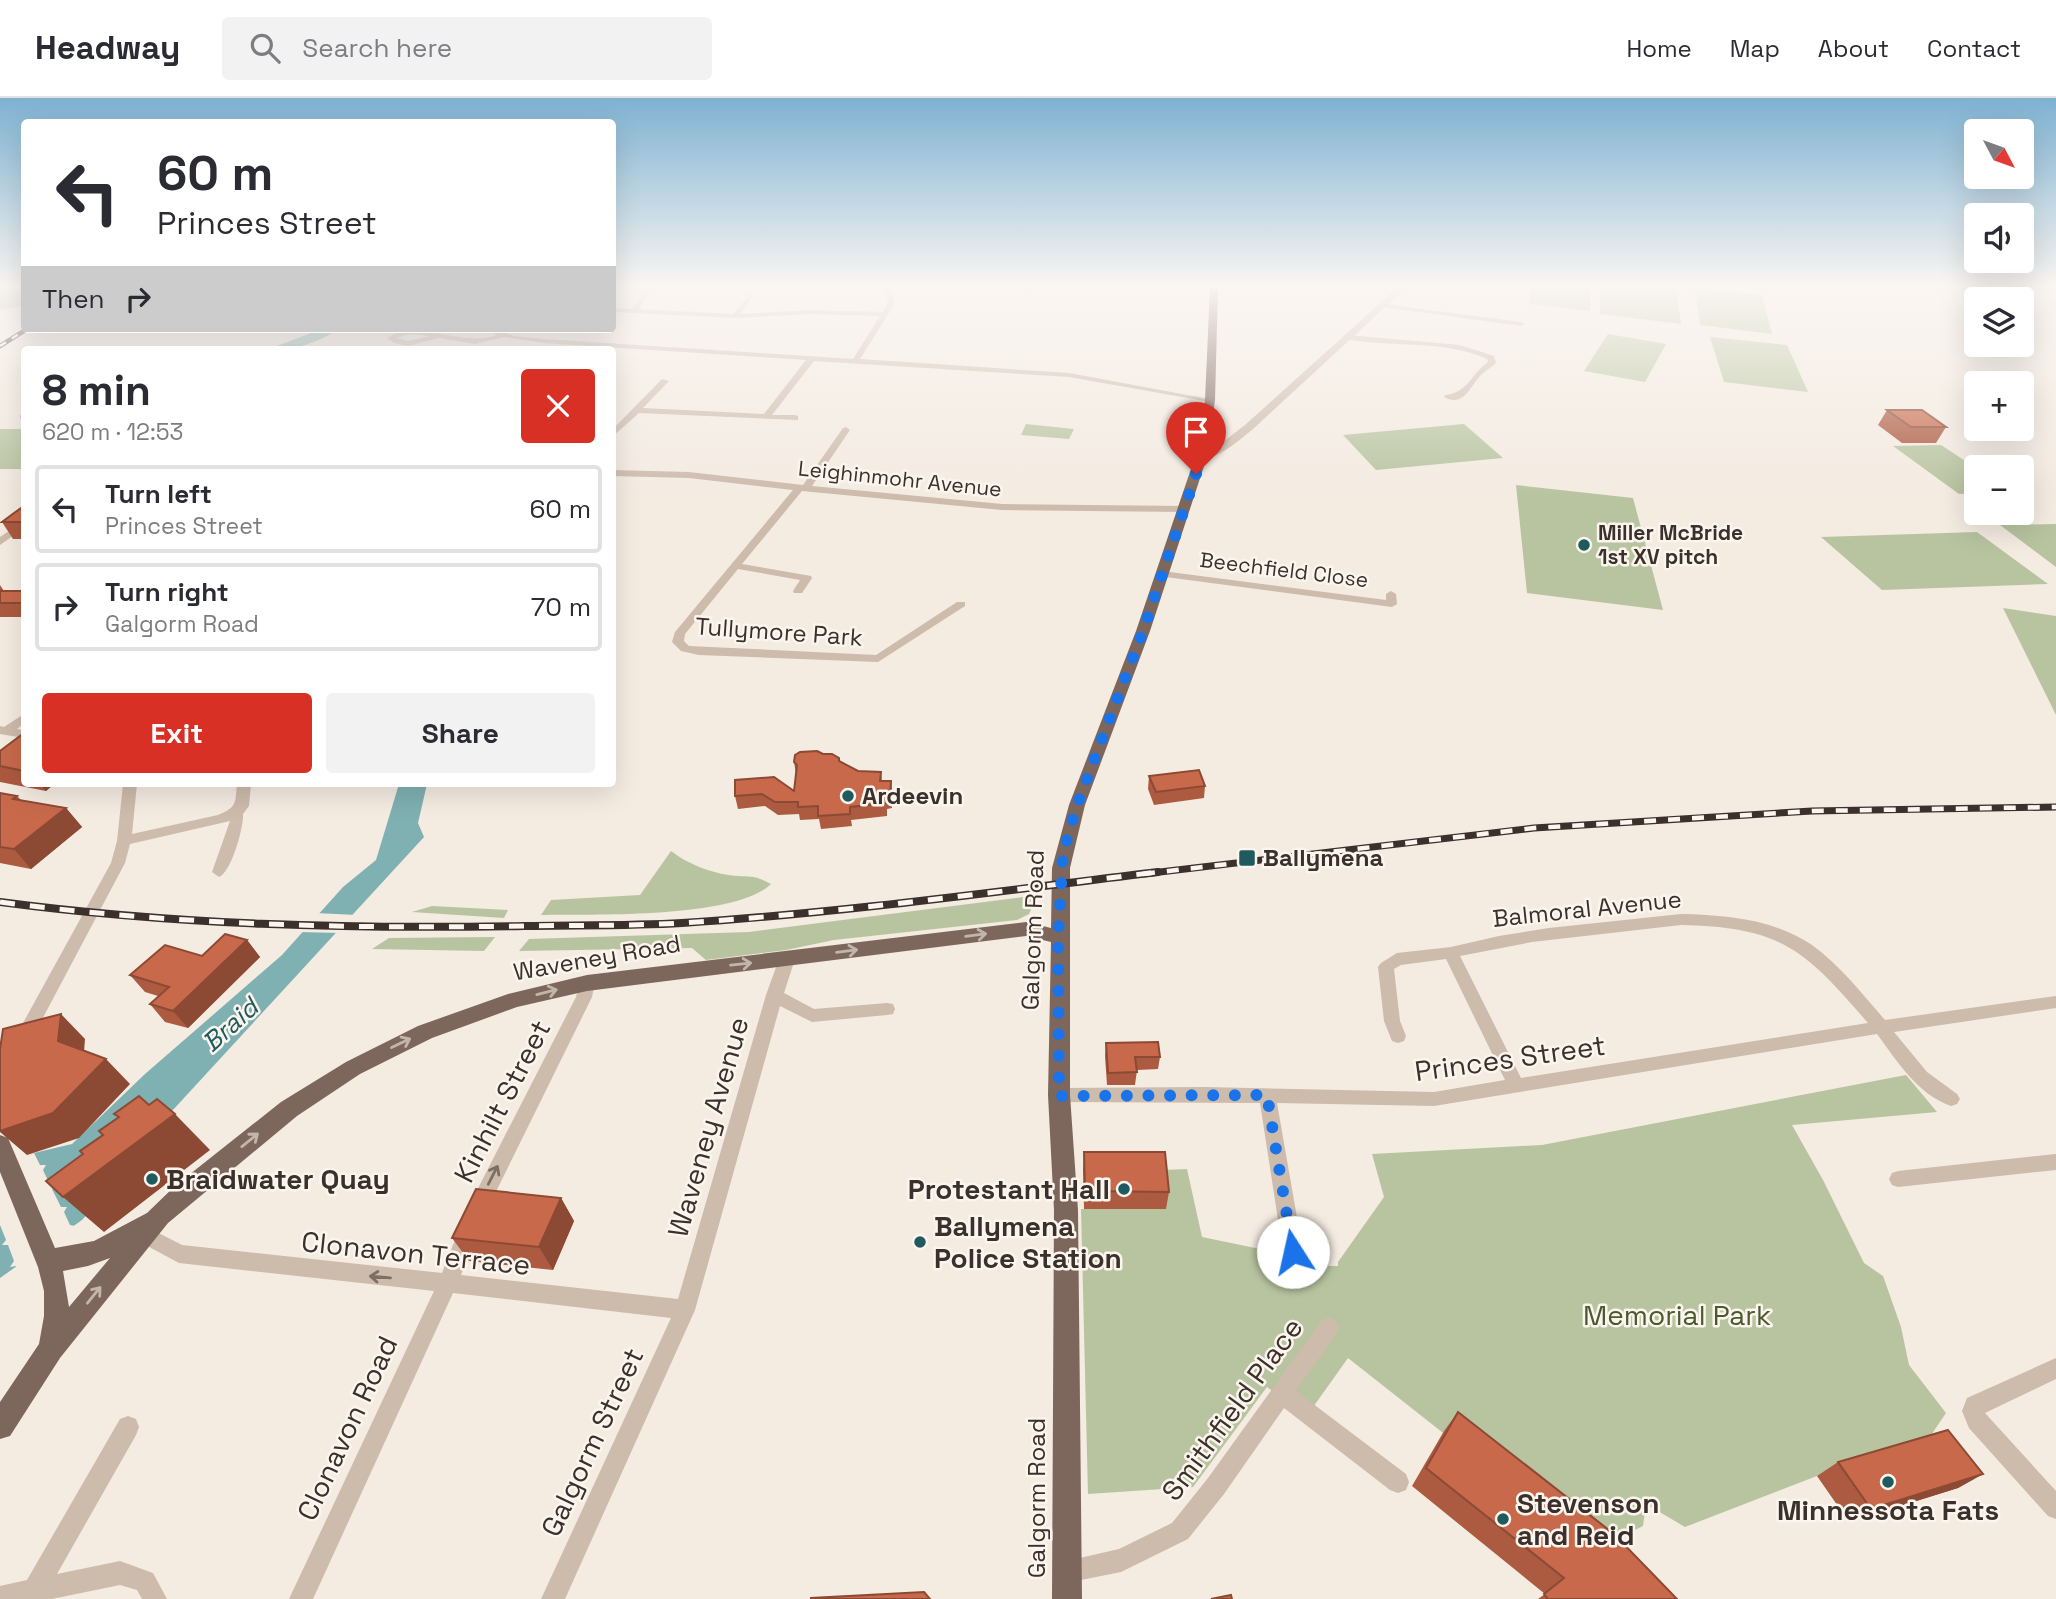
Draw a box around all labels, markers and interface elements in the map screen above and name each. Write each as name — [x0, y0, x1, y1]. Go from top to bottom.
search box — [222, 17, 712, 80]
text: Headway — [35, 27, 180, 69]
icon: search — [246, 29, 284, 67]
text: Search here — [302, 31, 452, 65]
text: Home — [1626, 33, 1692, 64]
text: Map — [1730, 33, 1780, 64]
text: About — [1818, 33, 1889, 64]
text: Contact — [1927, 33, 2021, 64]
north arrow — [1964, 119, 2034, 189]
map controls — [1964, 119, 2034, 525]
text: 60 m — [157, 142, 273, 204]
icon: left — [42, 147, 133, 238]
text: Princes Street — [157, 203, 377, 243]
button: sound — [1964, 203, 2034, 273]
icon: right — [119, 280, 157, 318]
text: Then — [42, 282, 105, 316]
button: layers — [1964, 287, 2034, 357]
text: 8 min — [42, 364, 151, 417]
button: close — [521, 369, 595, 443]
button: + — [1964, 371, 2034, 441]
pin — [1166, 402, 1226, 474]
icon: arrive — [1177, 413, 1215, 451]
text: 620 m · 12:53 — [42, 417, 183, 447]
street label: Leighinmohr Avenue — [797, 454, 1003, 503]
button: − — [1964, 455, 2034, 525]
text: Turn left — [105, 477, 212, 511]
icon: left — [46, 490, 84, 528]
text: 60 m — [529, 492, 591, 526]
text: Princes Street — [105, 511, 263, 541]
place label: Miller McBride 1st XV pitch — [1598, 519, 1743, 570]
marker: Miller McBride 1st XV pitch — [1576, 537, 1592, 553]
street label: Beechfield Close — [1198, 546, 1370, 593]
text: Turn right — [105, 575, 229, 609]
icon: right — [46, 588, 84, 626]
text: 70 m — [531, 590, 591, 624]
text: Galgorm Road — [105, 609, 259, 639]
street label: Tullymore Park — [694, 610, 864, 653]
button: Exit — [42, 693, 312, 773]
button: Share — [326, 693, 595, 773]
place label: Ardeevin — [862, 780, 963, 811]
marker: Ardeevin — [840, 788, 856, 804]
place label: Ballymena — [1263, 842, 1383, 873]
marker: Ballymena — [1237, 848, 1257, 868]
street label: Galgorm Road — [1014, 849, 1051, 1011]
street label: Balmoral Avenue — [1491, 883, 1683, 934]
street label: Waveney Road — [511, 928, 683, 987]
one-way arrow — [964, 929, 986, 942]
one-way arrow — [836, 945, 858, 958]
one-way arrow — [730, 957, 752, 970]
one-way arrow — [535, 985, 558, 998]
water label: Braid — [195, 989, 268, 1059]
street label: Waveney Avenue — [659, 1013, 757, 1241]
street label: Kinhilt Street — [446, 1014, 558, 1188]
street label: Princes Street — [1412, 1027, 1608, 1089]
one-way arrow — [390, 1036, 411, 1050]
one-way arrow — [240, 1133, 258, 1148]
place label: Braidwater Quay — [166, 1161, 390, 1197]
one-way arrow — [487, 1165, 501, 1186]
marker: Braidwater Quay — [144, 1171, 160, 1187]
place label: Protestant Hall — [908, 1171, 1110, 1207]
marker: Protestant Hall — [1116, 1181, 1132, 1197]
place label: Ballymena Police Station — [934, 1208, 1122, 1276]
position arrow — [1256, 1215, 1330, 1289]
street label: Clonavon Terrace — [300, 1223, 532, 1283]
marker: Ballymena Police Station — [912, 1234, 928, 1250]
one-way arrow — [369, 1270, 391, 1283]
one-way arrow — [86, 1287, 101, 1305]
park label: Memorial Park — [1583, 1297, 1771, 1333]
street label: Smithfield Place — [1153, 1310, 1311, 1508]
street label: Clonavon Road — [289, 1330, 405, 1526]
street label: Galgorm Street — [533, 1342, 651, 1542]
street label: Galgorm Road — [1021, 1418, 1052, 1578]
marker: Minnessota Fats — [1880, 1474, 1896, 1490]
place label: Stevenson and Reid — [1517, 1485, 1659, 1553]
place label: Minnessota Fats — [1777, 1492, 1999, 1528]
marker: Stevenson and Reid — [1495, 1511, 1511, 1527]

